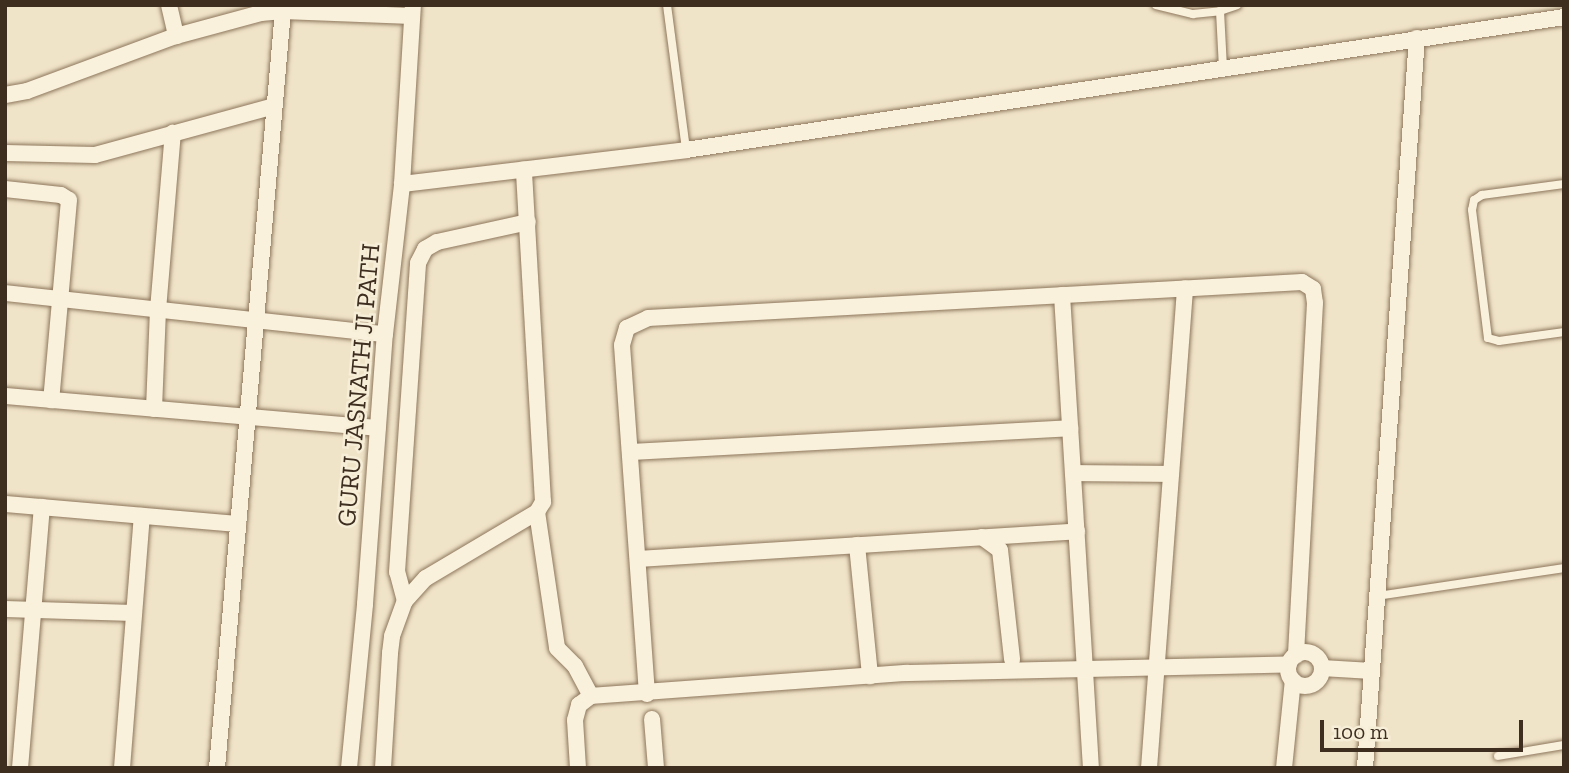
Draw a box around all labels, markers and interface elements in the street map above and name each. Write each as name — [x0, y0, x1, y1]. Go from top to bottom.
street label: GURU JASNATH JI PATH — [331, 242, 387, 528]
scale bar — [1324, 706, 1527, 750]
text: 100 m — [1333, 719, 1388, 744]

